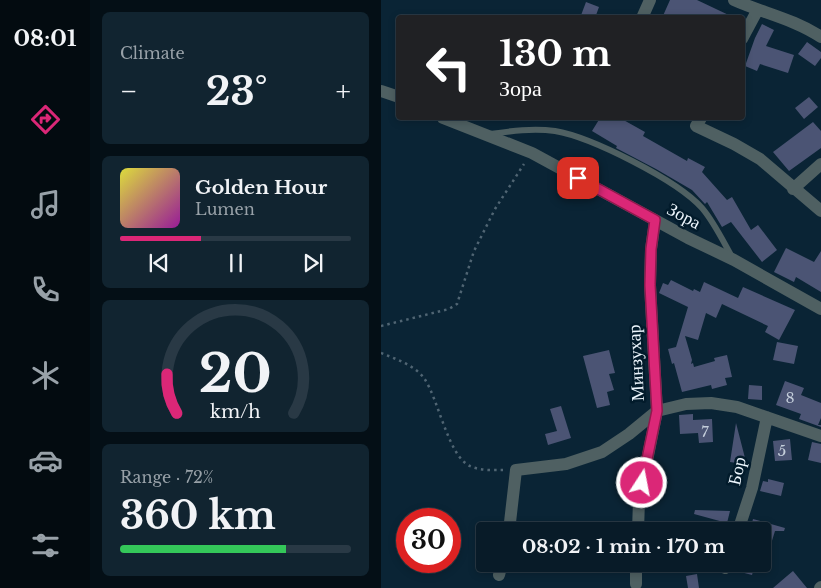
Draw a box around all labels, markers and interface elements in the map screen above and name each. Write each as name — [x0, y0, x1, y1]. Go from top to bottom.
text: 08:01 — [13, 25, 77, 52]
text: 130 m — [499, 32, 611, 75]
icon: left — [416, 35, 481, 100]
text: Climate — [120, 43, 185, 63]
text: 23° — [206, 68, 268, 115]
text: − — [120, 74, 138, 109]
text: + — [336, 74, 351, 109]
text: Зора — [499, 75, 542, 102]
icon: directions — [28, 102, 63, 137]
pin — [557, 157, 599, 199]
icon: arrive — [564, 164, 592, 192]
text: Golden Hour — [195, 176, 327, 199]
icon: music — [28, 187, 63, 222]
street label: Зора — [663, 198, 705, 234]
text: Lumen — [195, 199, 255, 219]
icon: previous — [145, 249, 173, 277]
icon: pause — [222, 249, 250, 277]
icon: next — [299, 249, 327, 277]
icon: phone — [28, 272, 63, 307]
street label: Минзухар — [623, 324, 649, 402]
text: 20 — [199, 342, 272, 406]
icon: climate — [28, 358, 63, 393]
house number: 8 — [785, 388, 795, 407]
text: km/h — [210, 401, 261, 423]
house number: 7 — [701, 422, 709, 441]
house number: 5 — [778, 441, 786, 460]
icon: car — [28, 443, 63, 478]
street label: Бор — [723, 455, 751, 487]
position arrow — [615, 456, 667, 508]
text: Range · 72% — [120, 467, 214, 487]
text: 360 km — [120, 492, 276, 539]
speed limit sign: 30 — [396, 508, 461, 573]
icon: filters — [28, 528, 63, 563]
text: 08:02 · 1 min · 170 m — [522, 535, 725, 558]

